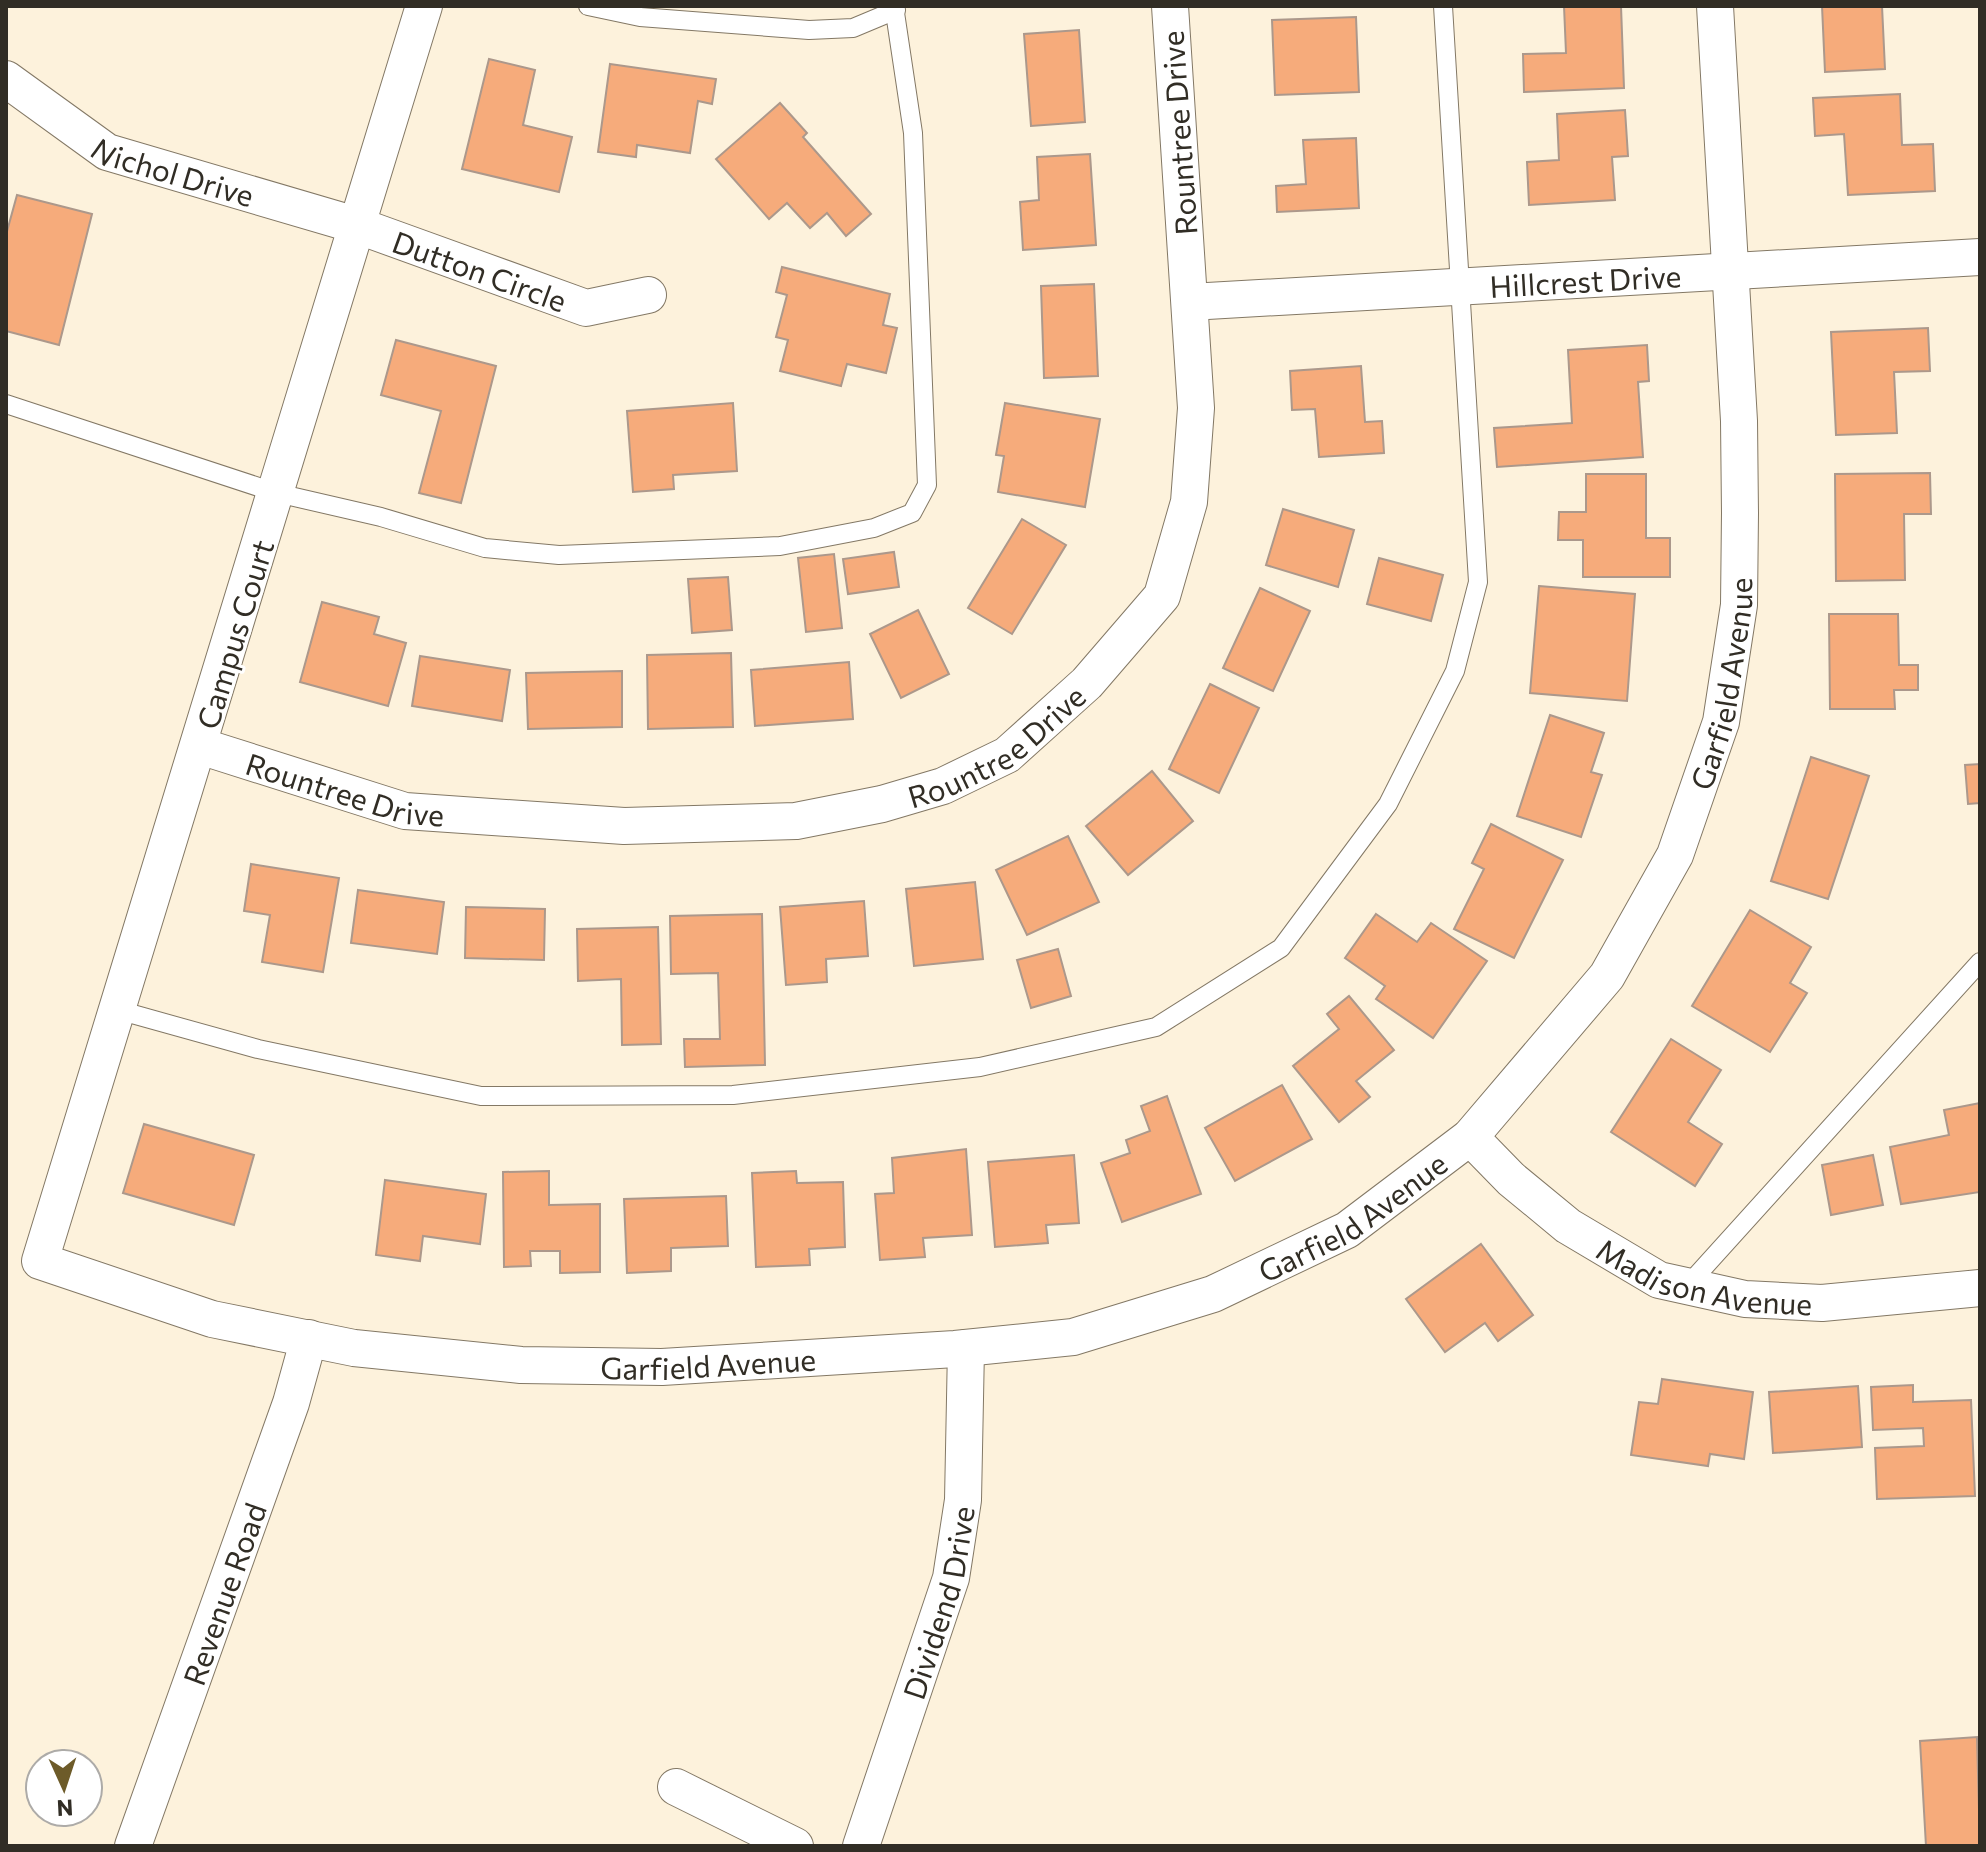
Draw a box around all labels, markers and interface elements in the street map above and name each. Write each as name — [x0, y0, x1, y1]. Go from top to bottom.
street label: Rountree Drive — [1152, 30, 1204, 236]
street label: Nichol Drive — [85, 129, 259, 213]
street label: Dutton Circle — [388, 221, 572, 318]
street label: Hillcrest Drive — [1489, 256, 1682, 303]
street label: Campus Court — [188, 535, 280, 733]
street label: Garfield Avenue — [1681, 577, 1758, 794]
street label: Rountree Drive — [903, 676, 1092, 814]
street label: Rountree Drive — [242, 743, 445, 832]
street label: Garfield Avenue — [1252, 1143, 1453, 1288]
street label: Madison Avenue — [1591, 1229, 1813, 1321]
street label: Garfield Avenue — [600, 1339, 817, 1386]
street label: Revenue Road — [174, 1497, 273, 1690]
street label: Dividend Drive — [893, 1503, 980, 1703]
north arrow — [24, 1748, 104, 1828]
text: N — [56, 1795, 74, 1822]

